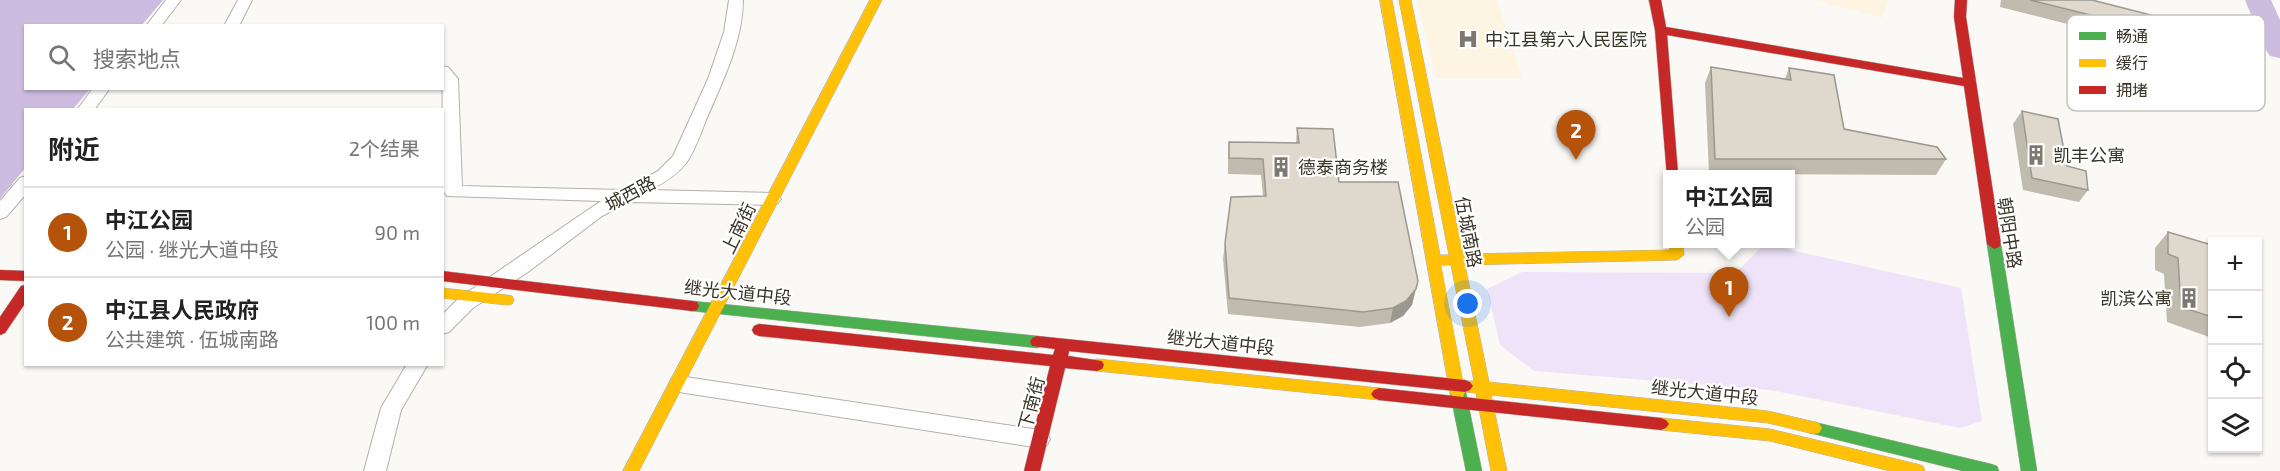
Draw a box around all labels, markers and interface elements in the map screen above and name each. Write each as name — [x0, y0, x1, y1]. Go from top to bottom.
legend — [2067, 15, 2265, 111]
search box — [24, 24, 444, 90]
text: 畅通 — [2116, 26, 2148, 45]
hospital icon: 中江县第六人民医院 — [1456, 27, 1480, 51]
place label: 中江县第六人民医院 — [1485, 28, 1647, 50]
icon: search — [45, 41, 78, 74]
text: 搜索地点 — [93, 45, 181, 71]
text: 缓行 — [2116, 53, 2148, 72]
text: 拥堵 — [2116, 80, 2148, 99]
pin: 2 — [1556, 110, 1596, 160]
text: 附近 — [48, 133, 100, 164]
text: 2个结果 — [349, 136, 420, 160]
building icon: 凯丰公寓 — [2024, 143, 2048, 167]
place label: 凯丰公寓 — [2053, 144, 2125, 166]
building icon: 德泰商务楼 — [1269, 155, 1293, 179]
place label: 德泰商务楼 — [1298, 156, 1388, 178]
popup — [1663, 170, 1795, 248]
street label: 城西路 — [601, 171, 659, 215]
text: 中江公园 — [1685, 183, 1773, 209]
street label: 伍城南路 — [1451, 195, 1487, 269]
street label: 朝阳中路 — [1994, 196, 2026, 270]
street label: 上南街 — [716, 199, 760, 257]
text: 中江公园 — [105, 206, 193, 232]
text: 公园 — [1685, 214, 1725, 238]
text: 1 — [63, 220, 72, 244]
text: 90 m — [375, 220, 420, 244]
text: 公园 · 继光大道中段 — [105, 237, 279, 261]
map controls — [2208, 237, 2262, 453]
button: + — [2208, 237, 2262, 291]
pin: 1 — [1710, 268, 1748, 317]
street label: 继光大道中段 — [683, 275, 793, 309]
building icon: 凯滨公寓 — [2177, 286, 2201, 310]
place label: 凯滨公寓 — [2100, 287, 2172, 309]
your location — [1453, 289, 1482, 318]
button: − — [2208, 291, 2262, 345]
text: 中江县人民政府 — [105, 296, 259, 322]
text: 2 — [62, 310, 73, 334]
text: 100 m — [366, 310, 420, 334]
street label: 继光大道中段 — [1166, 325, 1276, 359]
text: 公共建筑 · 伍城南路 — [105, 327, 279, 351]
button: locate — [2208, 345, 2262, 399]
street label: 下南街 — [1013, 374, 1049, 432]
street label: 继光大道中段 — [1650, 375, 1760, 409]
button: layers — [2208, 399, 2262, 453]

